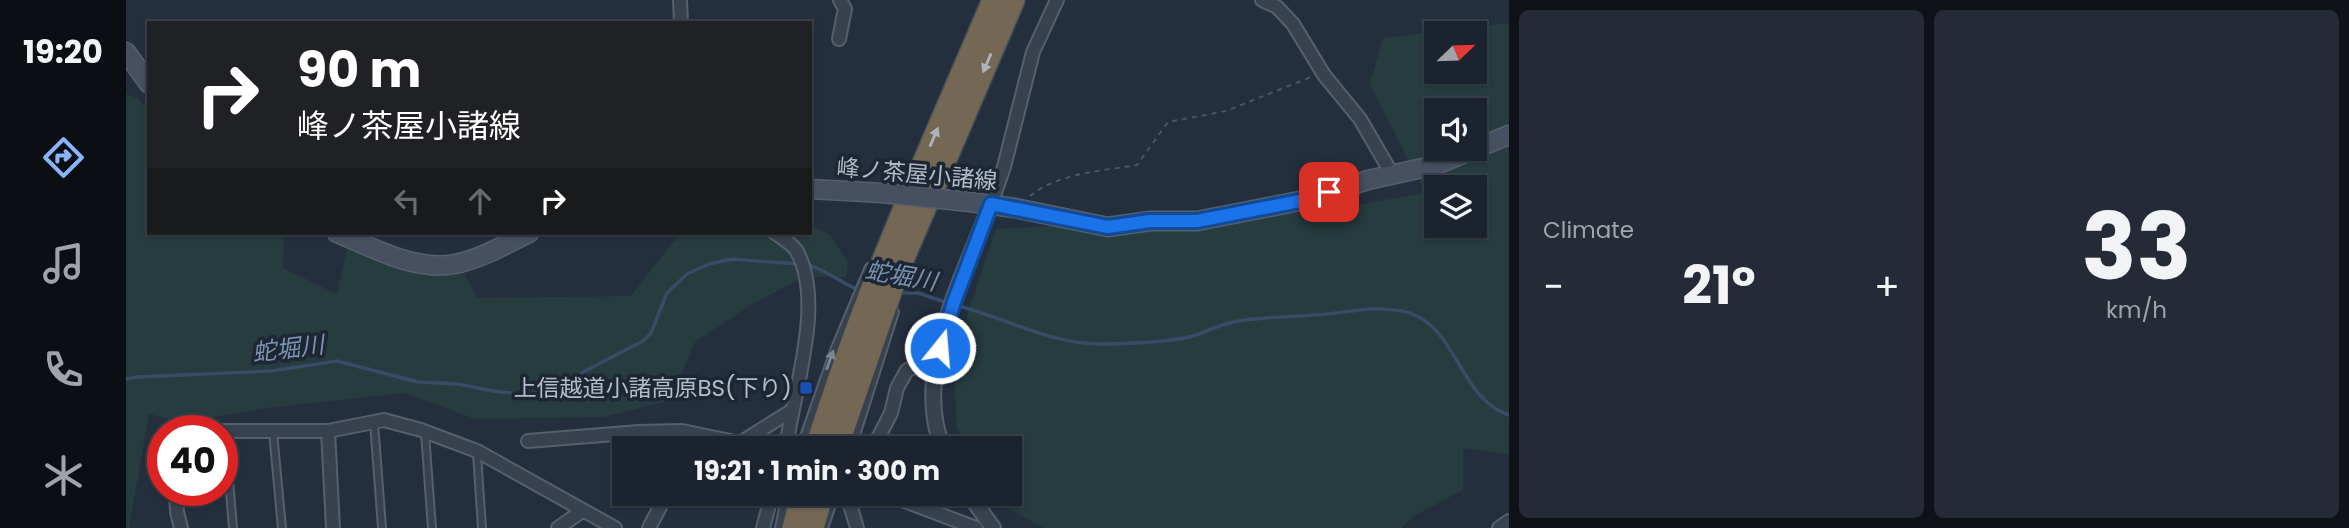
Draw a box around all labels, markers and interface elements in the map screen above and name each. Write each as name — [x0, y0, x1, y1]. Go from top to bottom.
north arrow — [1424, 21, 1488, 84]
map controls — [1424, 21, 1487, 238]
text: 19:20 — [23, 29, 103, 74]
text: 90 m — [297, 36, 421, 104]
icon: right — [182, 49, 273, 140]
one-way arrow — [981, 52, 992, 73]
button: sound — [1424, 98, 1487, 161]
text: 峰ノ茶屋小諸線 — [297, 103, 521, 148]
one-way arrow — [929, 127, 940, 148]
icon: directions — [39, 133, 88, 182]
street label: 峰ノ茶屋小諸線 — [835, 151, 999, 197]
pin — [1299, 162, 1359, 222]
icon: arrive — [1310, 173, 1348, 211]
button: layers — [1424, 175, 1487, 238]
icon: left — [388, 182, 426, 220]
icon: ahead — [461, 182, 499, 220]
icon: right — [534, 182, 572, 220]
text: 33 — [2081, 183, 2192, 311]
text: Climate — [1543, 214, 1634, 246]
icon: music — [39, 239, 88, 288]
text: 21° — [1682, 249, 1756, 322]
water label: 蛇堀川 — [863, 253, 942, 299]
text: − — [1543, 260, 1564, 313]
text: + — [1874, 260, 1900, 313]
text: km/h — [2106, 294, 2167, 326]
position arrow — [903, 311, 977, 385]
water label: 蛇堀川 — [250, 327, 329, 369]
icon: phone — [39, 345, 88, 394]
one-way arrow — [825, 350, 836, 371]
place label: 上信越道小諸高原BS(下り) — [514, 372, 792, 404]
marker: 上信越道小諸高原BS(下り) — [798, 380, 814, 396]
speed limit sign: 40 — [147, 415, 238, 506]
icon: climate — [39, 451, 88, 500]
text: 19:21 · 1 min · 300 m — [694, 453, 940, 489]

